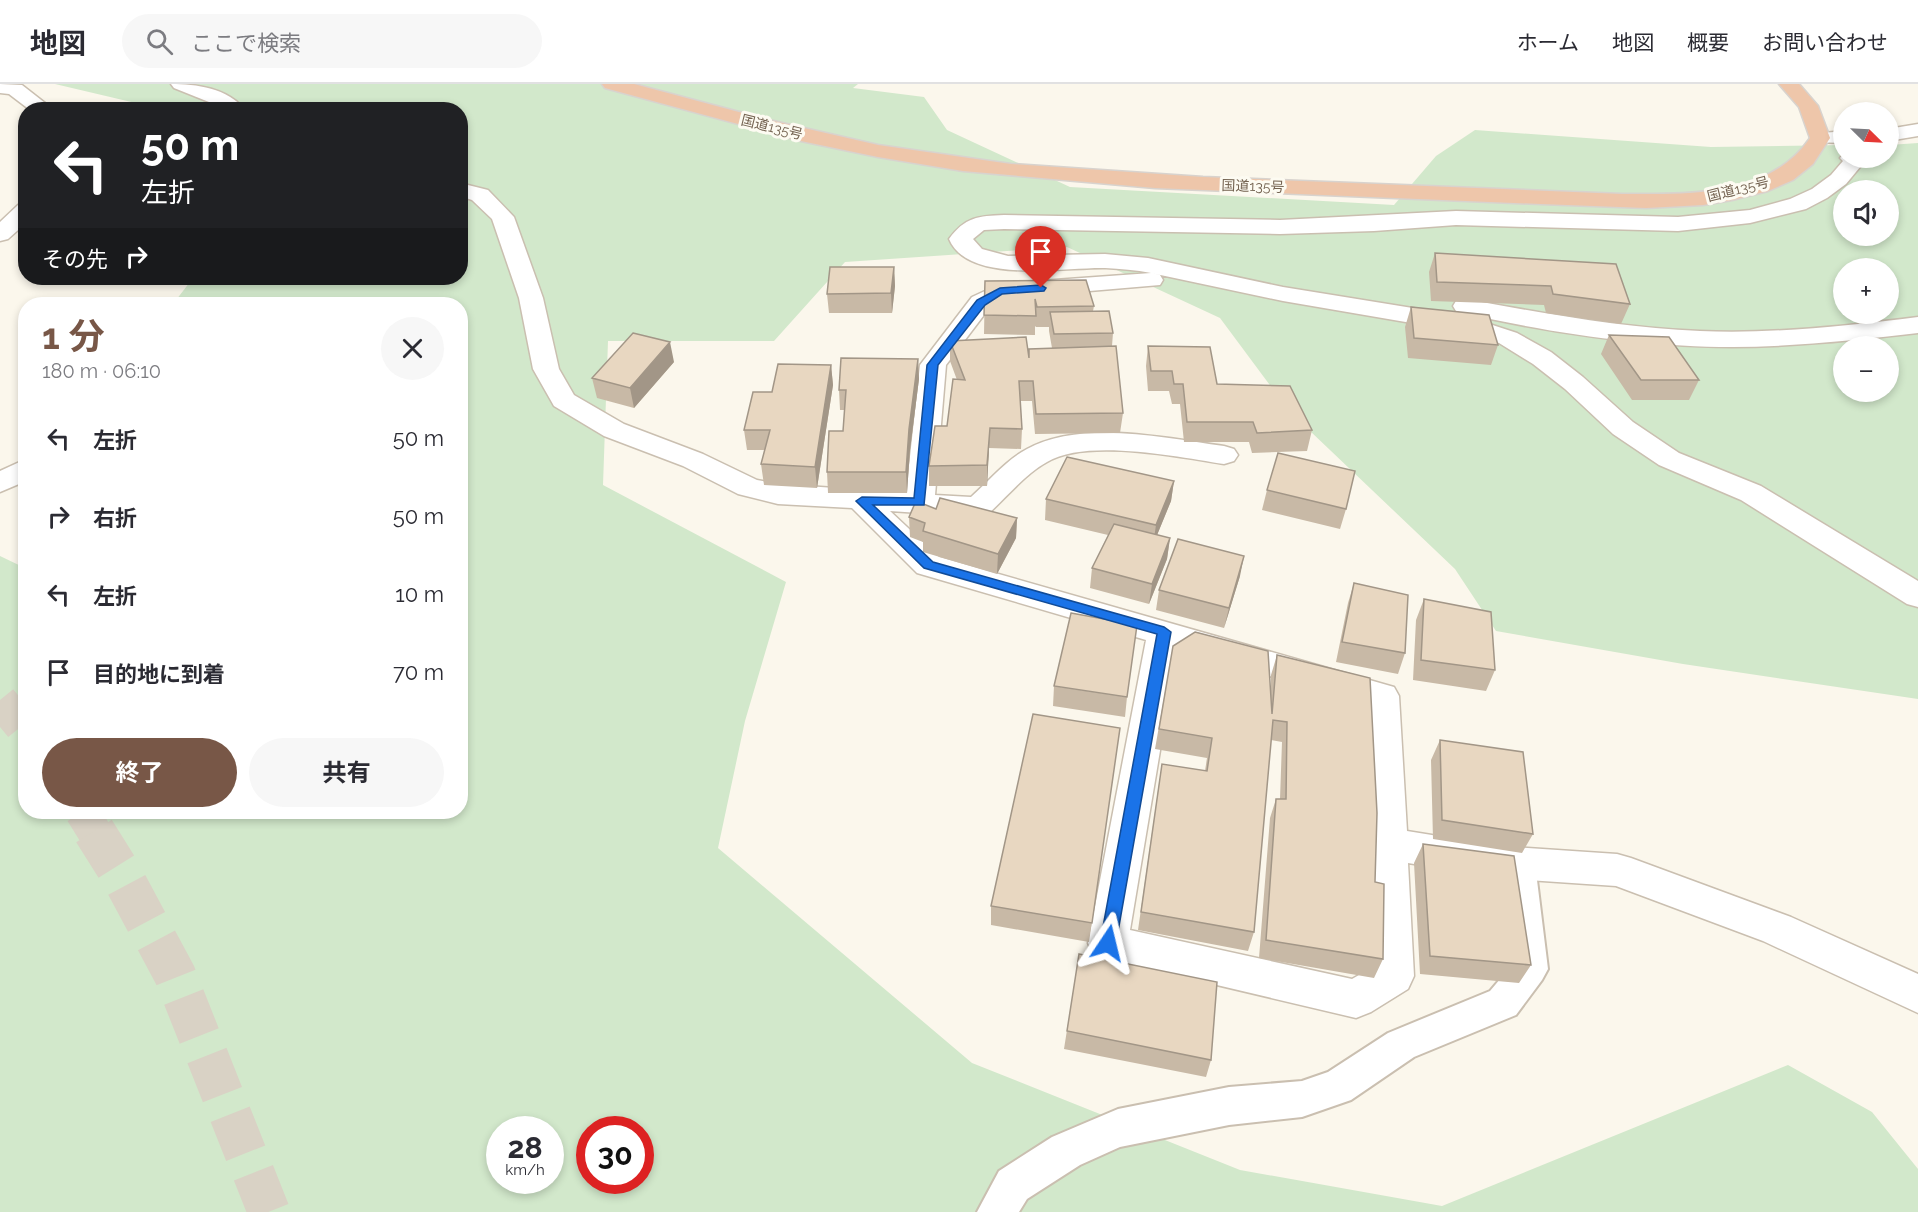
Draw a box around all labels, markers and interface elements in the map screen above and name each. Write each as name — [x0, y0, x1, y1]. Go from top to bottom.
search box — [122, 14, 542, 68]
icon: search — [143, 25, 176, 58]
text: 地図 — [30, 27, 86, 60]
text: ここで検索 — [191, 30, 301, 56]
text: ホーム — [1517, 30, 1579, 55]
text: 地図 — [1612, 30, 1654, 55]
text: 概要 — [1687, 30, 1729, 55]
text: お問い合わせ — [1762, 30, 1888, 55]
north arrow — [1833, 102, 1899, 168]
map controls — [1833, 102, 1899, 402]
street label: 国道135号 — [739, 112, 805, 142]
text: 50 m — [141, 121, 239, 170]
icon: left — [42, 126, 120, 204]
street label: 国道135号 — [1705, 174, 1771, 204]
text: 左折 — [141, 177, 195, 208]
street label: 国道135号 — [1221, 177, 1285, 195]
button: sound — [1833, 180, 1899, 246]
pin — [1015, 226, 1066, 288]
icon: arrive — [1024, 235, 1057, 268]
icon: right — [120, 240, 153, 273]
text: その先 — [42, 246, 108, 272]
button: + — [1833, 258, 1899, 324]
text: 1 分 — [42, 315, 104, 357]
button: close — [381, 317, 444, 380]
button: − — [1833, 336, 1899, 402]
text: 180 m · 06:10 — [42, 359, 161, 383]
icon: left — [42, 422, 75, 455]
text: 50 m — [393, 425, 444, 451]
text: 左折 — [93, 427, 137, 453]
icon: right — [42, 500, 75, 533]
text: 50 m — [393, 503, 444, 529]
text: 右折 — [93, 505, 137, 531]
icon: left — [42, 578, 75, 611]
text: 10 m — [395, 581, 444, 607]
text: 左折 — [93, 583, 137, 609]
icon: arrive — [42, 656, 75, 689]
text: 70 m — [393, 659, 444, 685]
text: 目的地に到着 — [93, 661, 225, 687]
button: 終了 — [42, 738, 237, 807]
button: 共有 — [249, 738, 444, 807]
position arrow — [1076, 911, 1140, 975]
speed limit sign: 30 — [576, 1116, 654, 1194]
text: 28 — [507, 1130, 543, 1165]
text: km/h — [505, 1161, 545, 1179]

